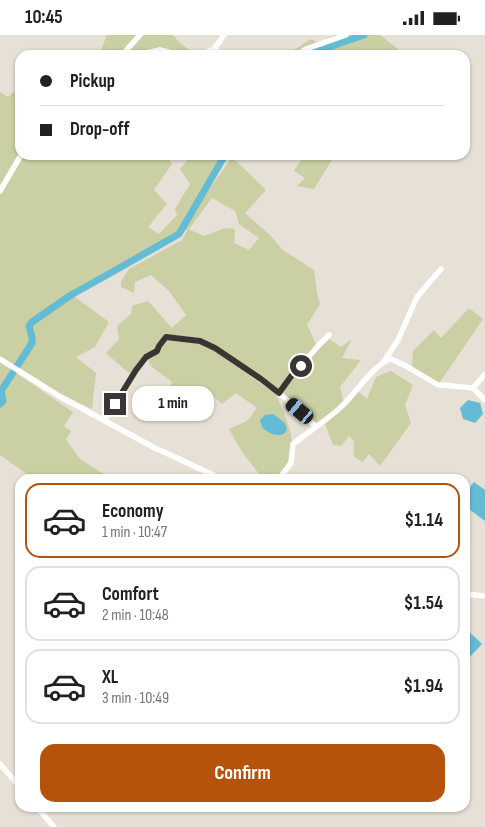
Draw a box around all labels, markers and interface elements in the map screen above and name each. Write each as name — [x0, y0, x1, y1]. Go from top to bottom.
text: 10:45 — [25, 6, 63, 29]
text: Pickup — [70, 70, 115, 93]
text: Drop-off — [70, 118, 130, 141]
route start — [290, 355, 312, 377]
callout: 1 min — [132, 387, 215, 421]
route end — [104, 393, 126, 415]
text: 1 min — [158, 394, 188, 413]
car — [283, 396, 316, 426]
icon: car — [42, 498, 87, 543]
text: Economy — [102, 500, 164, 523]
text: $1.14 — [404, 509, 443, 532]
text: 1 min · 10:47 — [102, 523, 167, 542]
icon: car — [42, 581, 87, 626]
text: Comfort — [102, 583, 159, 606]
text: $1.54 — [404, 592, 443, 615]
text: 2 min · 10:48 — [102, 606, 169, 625]
icon: car — [42, 664, 87, 709]
text: XL — [102, 666, 118, 689]
text: $1.94 — [403, 675, 443, 698]
text: 3 min · 10:49 — [102, 689, 169, 708]
button: Confirm — [40, 744, 445, 802]

